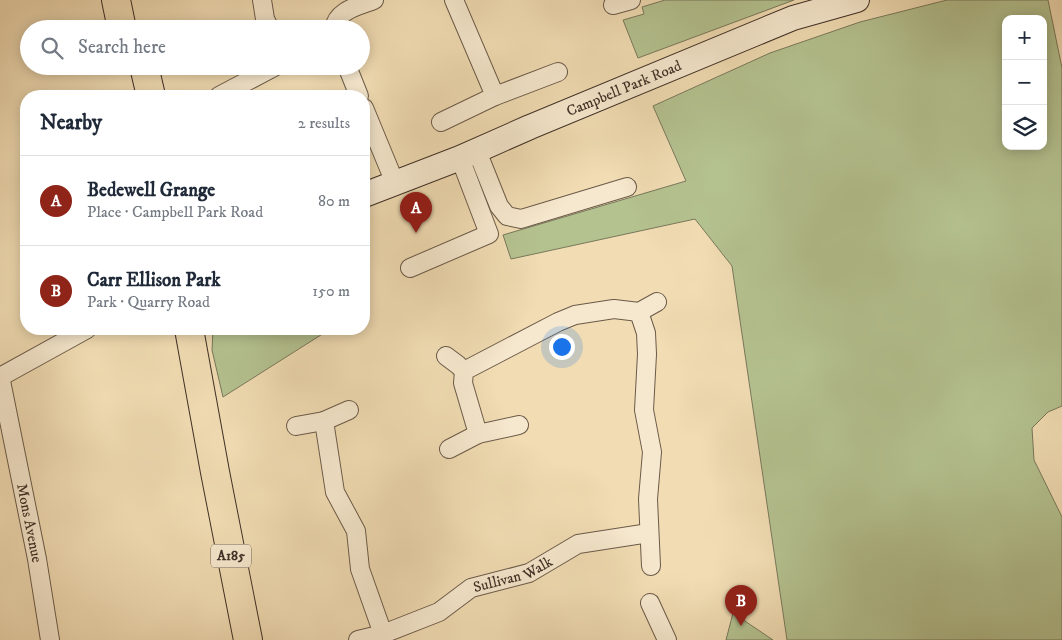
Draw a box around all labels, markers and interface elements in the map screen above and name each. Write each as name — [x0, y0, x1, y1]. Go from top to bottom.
map controls — [1002, 15, 1047, 150]
button: + — [1002, 15, 1047, 60]
search box — [20, 20, 370, 75]
icon: search — [38, 34, 66, 62]
text: Search here — [78, 36, 166, 59]
street label: Campbell Park Road — [563, 56, 685, 120]
button: − — [1002, 60, 1047, 105]
button: layers — [1002, 105, 1047, 150]
text: Nearby — [40, 110, 102, 136]
text: 2 results — [298, 113, 350, 133]
text: Bedewell Grange — [87, 179, 215, 202]
text: A — [51, 191, 61, 211]
text: 80 m — [318, 191, 350, 211]
pin: A — [400, 192, 432, 233]
text: Place · Campbell Park Road — [87, 202, 263, 222]
text: Carr Ellison Park — [87, 269, 221, 292]
text: B — [51, 281, 61, 301]
text: 150 m — [312, 281, 350, 301]
text: Park · Quarry Road — [87, 292, 210, 312]
your location — [549, 334, 575, 360]
street label: Mons Avenue — [12, 482, 47, 564]
road number: A185 — [211, 544, 251, 568]
street label: Sullivan Walk — [471, 551, 557, 597]
pin: B — [725, 585, 757, 626]

